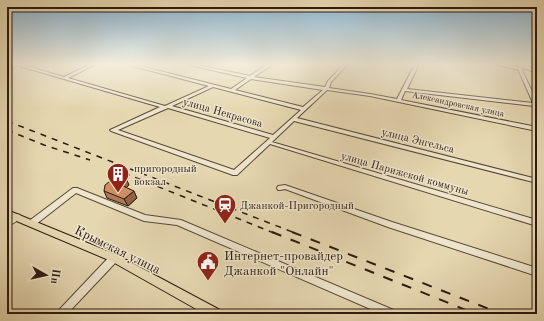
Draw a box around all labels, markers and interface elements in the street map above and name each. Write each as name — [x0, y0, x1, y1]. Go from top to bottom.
street label: Александровская улица — [411, 90, 506, 119]
street label: улица Некрасова — [181, 97, 264, 130]
street label: улица Энгельса — [380, 127, 456, 156]
street label: улица Парижской коммуны — [339, 151, 470, 198]
building icon: пригородный вокзал — [105, 161, 131, 194]
place label: пригородный вокзал — [134, 164, 197, 188]
station icon: Джанкой-Пригородный — [212, 192, 238, 225]
place label: Джанкой-Пригородный — [240, 201, 354, 212]
street label: Крымская улица — [72, 224, 163, 277]
public building icon: Интернет-провайдер Джанкой "Онлайн" — [195, 249, 221, 282]
place label: Интернет-провайдер Джанкой "Онлайн" — [224, 250, 343, 278]
north arrow — [26, 255, 66, 295]
text: Пн — [48, 268, 61, 284]

